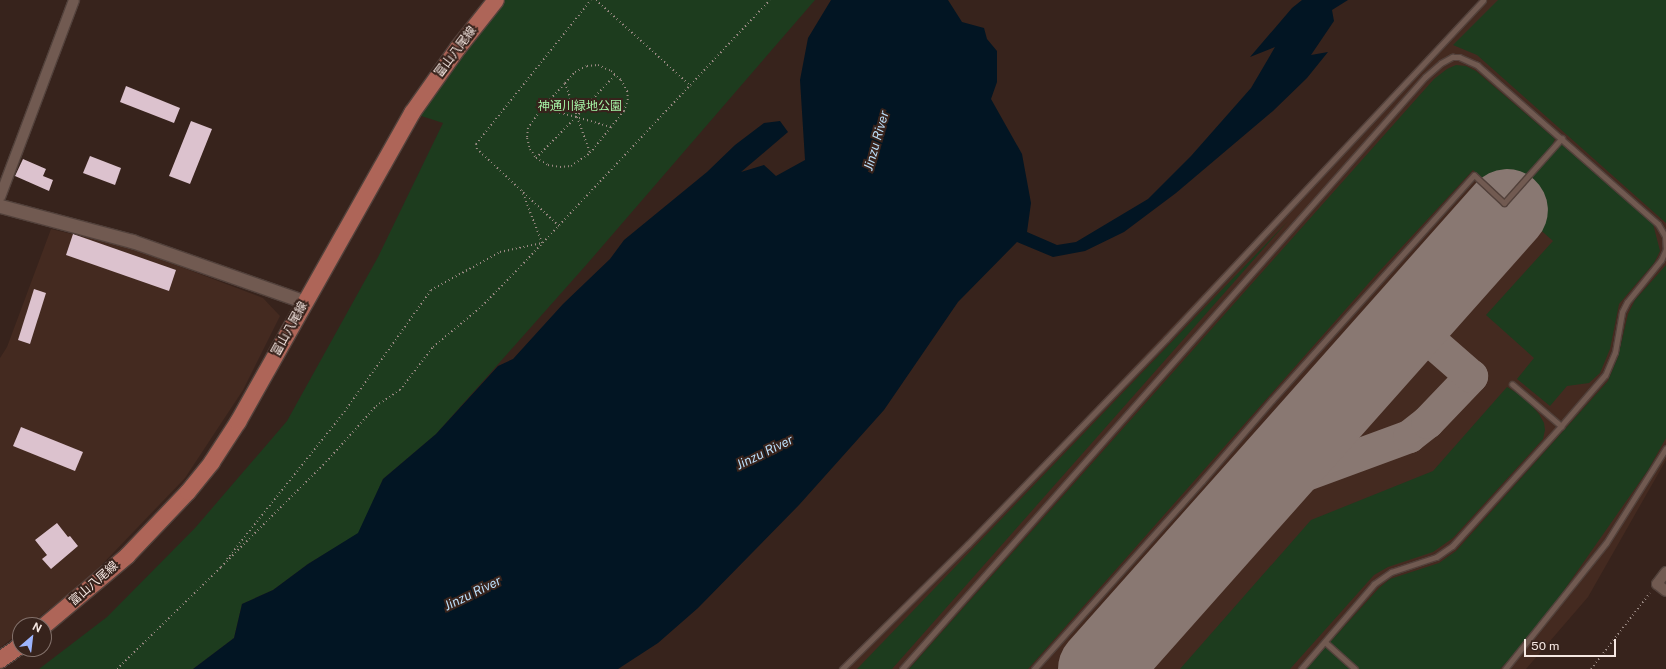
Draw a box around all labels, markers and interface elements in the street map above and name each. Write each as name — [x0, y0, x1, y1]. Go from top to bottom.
street label: 富山八尾線 — [432, 24, 480, 80]
park label: 神通川緑地公園 — [538, 100, 622, 114]
water label: Jinzu River — [861, 109, 893, 173]
street label: 富山八尾線 — [269, 299, 311, 359]
water label: Jinzu River — [734, 432, 796, 474]
street label: 富山八尾線 — [67, 559, 121, 609]
water label: Jinzu River — [442, 573, 504, 615]
north arrow — [12, 617, 52, 657]
text: N — [31, 620, 44, 635]
scale bar — [1526, 631, 1618, 657]
text: 50 m — [1531, 639, 1559, 653]

